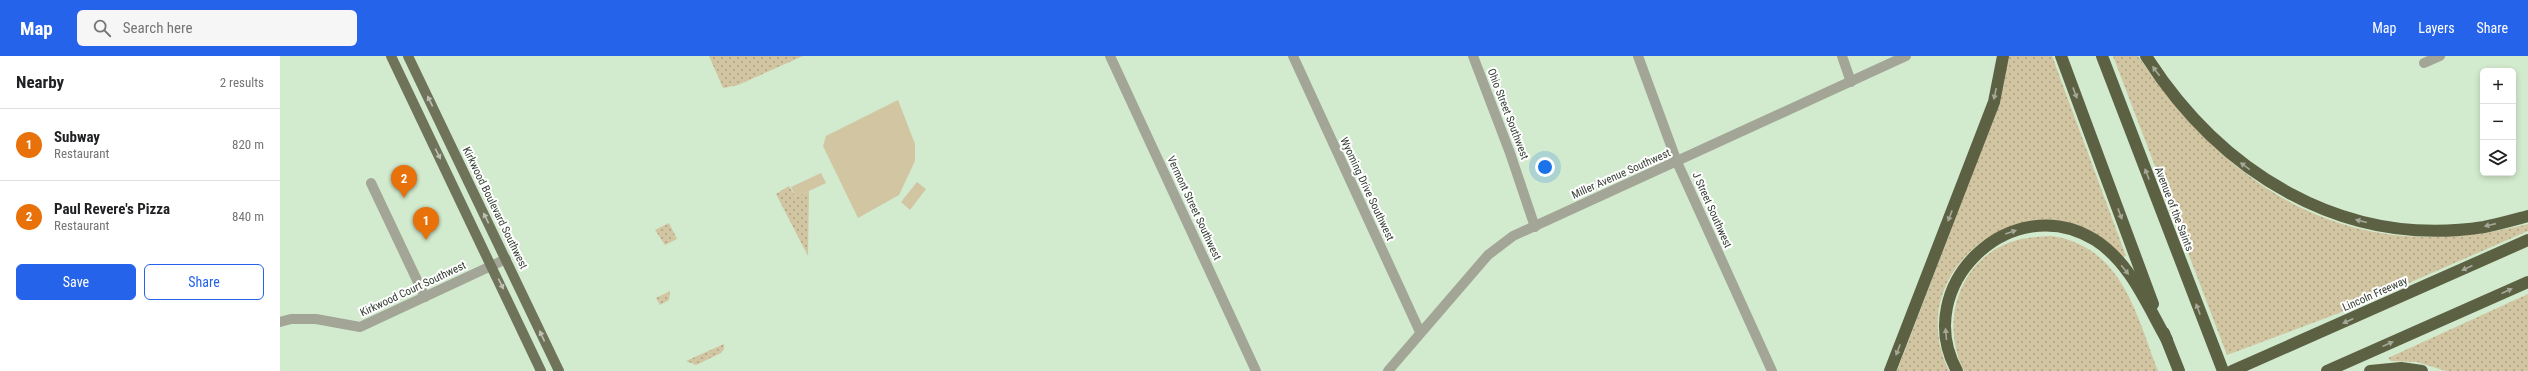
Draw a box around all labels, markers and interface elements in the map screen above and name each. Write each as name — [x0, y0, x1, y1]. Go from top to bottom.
search box — [77, 10, 357, 46]
text: Map — [20, 17, 53, 40]
icon: search — [91, 17, 113, 39]
text: Search here — [123, 19, 193, 37]
text: Map — [2372, 20, 2396, 36]
text: Layers — [2418, 20, 2455, 36]
text: Share — [2477, 20, 2508, 36]
one-way arrow — [2153, 66, 2161, 76]
street label: Ohio Street Southwest — [1485, 67, 1531, 161]
map controls — [2480, 68, 2516, 176]
button: + — [2480, 68, 2516, 104]
text: Nearby — [16, 72, 64, 92]
text: 2 results — [220, 75, 264, 90]
one-way arrow — [2072, 87, 2078, 99]
one-way arrow — [1992, 88, 1998, 100]
one-way arrow — [427, 96, 433, 107]
button: − — [2480, 104, 2516, 140]
text: Subway — [54, 128, 100, 146]
street label: Wyoming Drive Southwest — [1337, 135, 1397, 243]
text: 1 — [26, 137, 32, 152]
text: 820 m — [232, 137, 264, 152]
button: layers — [2480, 140, 2516, 176]
street label: Kirkwood Boulevard Southwest — [460, 145, 530, 271]
text: Restaurant — [54, 146, 109, 161]
street label: Miller Avenue Southwest — [1570, 146, 1672, 202]
one-way arrow — [435, 149, 441, 160]
street label: Vermont Street Southwest — [1164, 154, 1224, 262]
your location — [1535, 157, 1555, 177]
one-way arrow — [2239, 162, 2250, 170]
pin: 2 — [391, 165, 417, 198]
street label: Avenue of the Saints — [2152, 165, 2196, 253]
one-way arrow — [2143, 168, 2149, 180]
street label: J Street Southwest — [1689, 170, 1735, 250]
text: Paul Revere's Pizza — [54, 200, 170, 218]
pin: 1 — [413, 207, 439, 240]
text: 2 — [26, 209, 32, 224]
text: 840 m — [232, 209, 264, 224]
one-way arrow — [2117, 209, 2123, 221]
one-way arrow — [1946, 210, 1952, 222]
one-way arrow — [483, 213, 489, 224]
text: Restaurant — [54, 218, 109, 233]
one-way arrow — [2355, 218, 2367, 224]
one-way arrow — [2484, 223, 2496, 229]
one-way arrow — [2005, 229, 2017, 235]
street label: Kirkwood Court Southwest — [358, 259, 468, 319]
button: Save — [16, 264, 136, 300]
button: Share — [144, 264, 264, 300]
one-way arrow — [2121, 264, 2130, 275]
one-way arrow — [2461, 265, 2472, 271]
street label: Lincoln Freeway — [2341, 274, 2410, 314]
one-way arrow — [498, 278, 504, 290]
one-way arrow — [2502, 288, 2514, 294]
one-way arrow — [2195, 302, 2201, 314]
one-way arrow — [2342, 317, 2354, 324]
one-way arrow — [1943, 328, 1949, 340]
one-way arrow — [539, 330, 545, 341]
one-way arrow — [2383, 341, 2394, 347]
one-way arrow — [1895, 345, 1901, 357]

